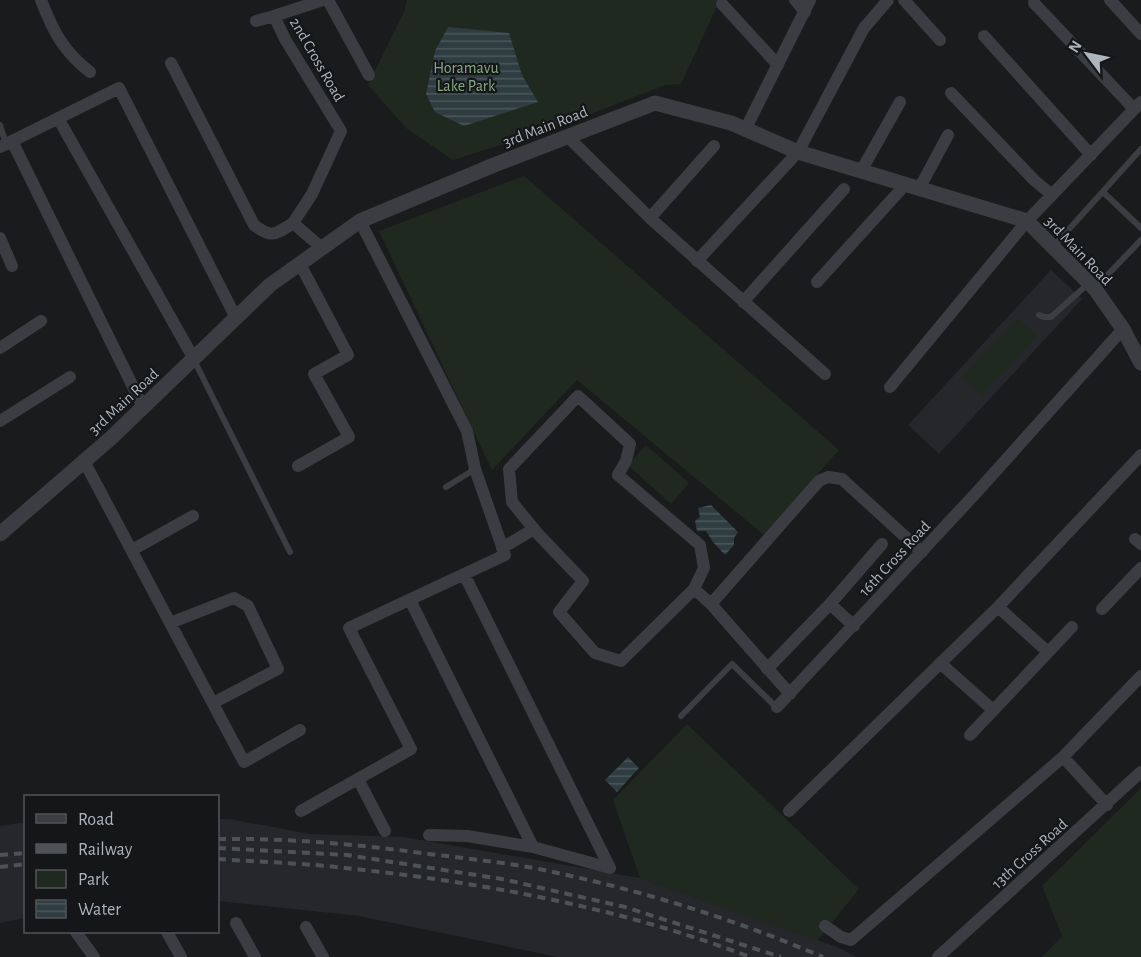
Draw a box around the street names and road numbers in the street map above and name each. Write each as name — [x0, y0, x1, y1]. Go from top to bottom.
street label: 2nd Cross Road — [287, 15, 348, 104]
street label: 3rd Main Road — [501, 103, 590, 150]
street label: 3rd Main Road — [1042, 213, 1115, 288]
street label: 3rd Main Road — [86, 365, 162, 438]
street label: 16th Cross Road — [856, 518, 933, 599]
street label: 13th Cross Road — [989, 816, 1071, 892]

